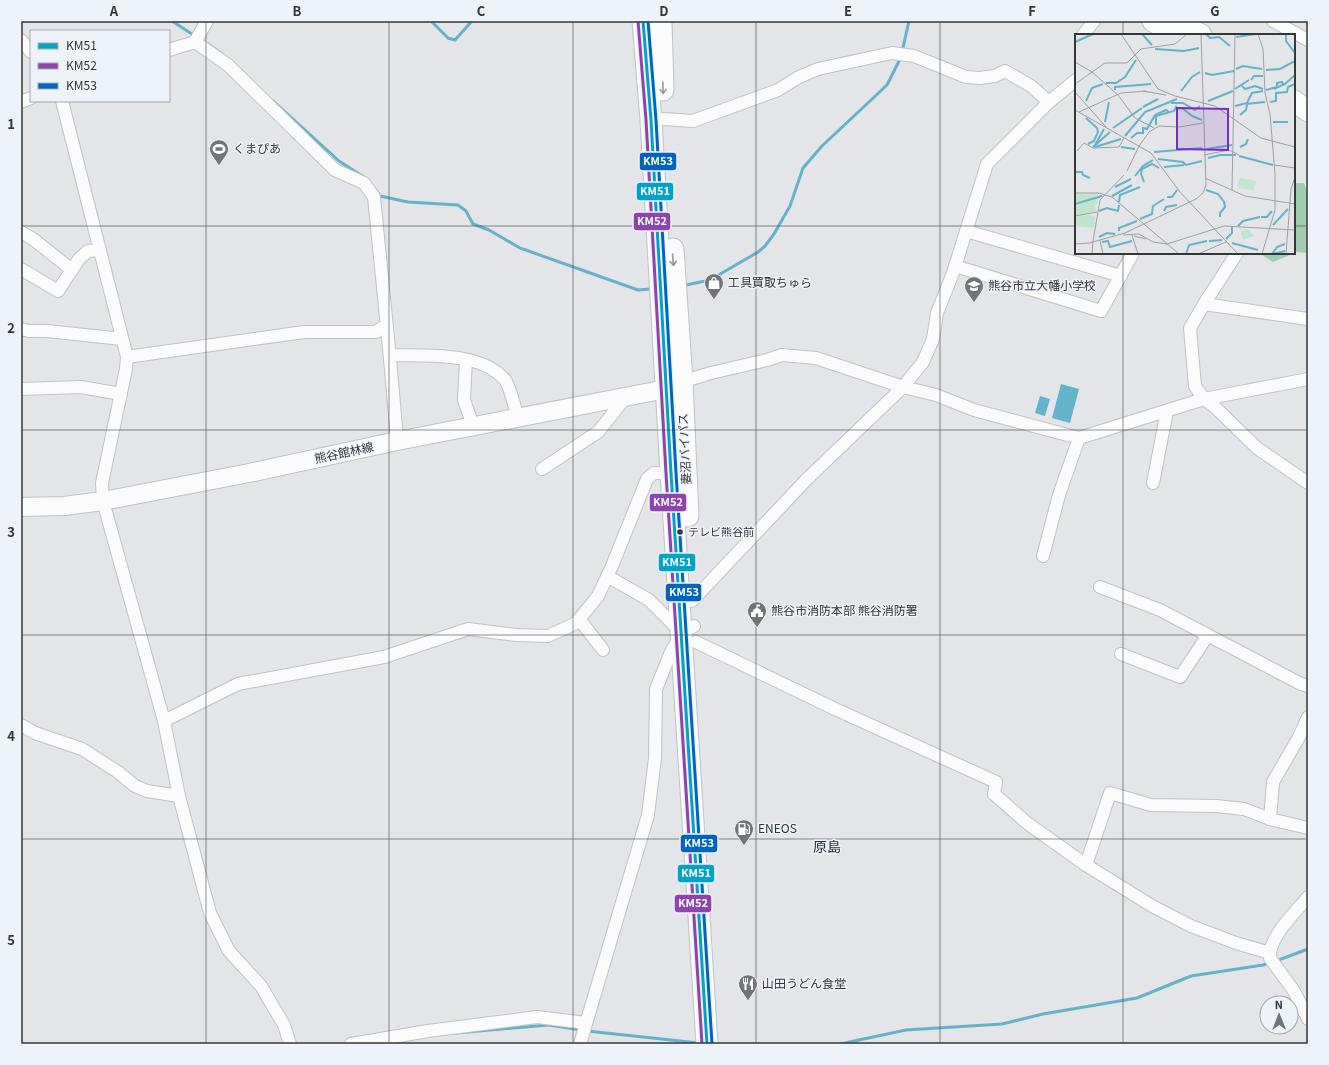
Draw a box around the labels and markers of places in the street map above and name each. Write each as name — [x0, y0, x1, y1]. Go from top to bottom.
sports icon: くまぴあ — [208, 138, 230, 166]
place label: くまぴあ — [233, 139, 281, 156]
shop icon: 工具買取ちゅら — [703, 272, 725, 300]
place label: 工具買取ちゅら — [728, 273, 812, 290]
school or university icon: 熊谷市立大幡小学校 — [963, 275, 985, 303]
place label: 熊谷市立大幡小学校 — [988, 276, 1096, 293]
place label: テレビ熊谷前 — [688, 523, 754, 539]
marker: テレビ熊谷前 — [675, 527, 685, 537]
public building icon: 熊谷市消防本部 熊谷消防署 — [746, 600, 768, 628]
place label: 熊谷市消防本部 熊谷消防署 — [771, 601, 918, 618]
fuel station icon: ENEOS — [733, 818, 755, 846]
place label: ENEOS — [758, 819, 797, 836]
restaurant icon: 山田うどん食堂 — [737, 973, 759, 1001]
place label: 山田うどん食堂 — [762, 974, 846, 991]

